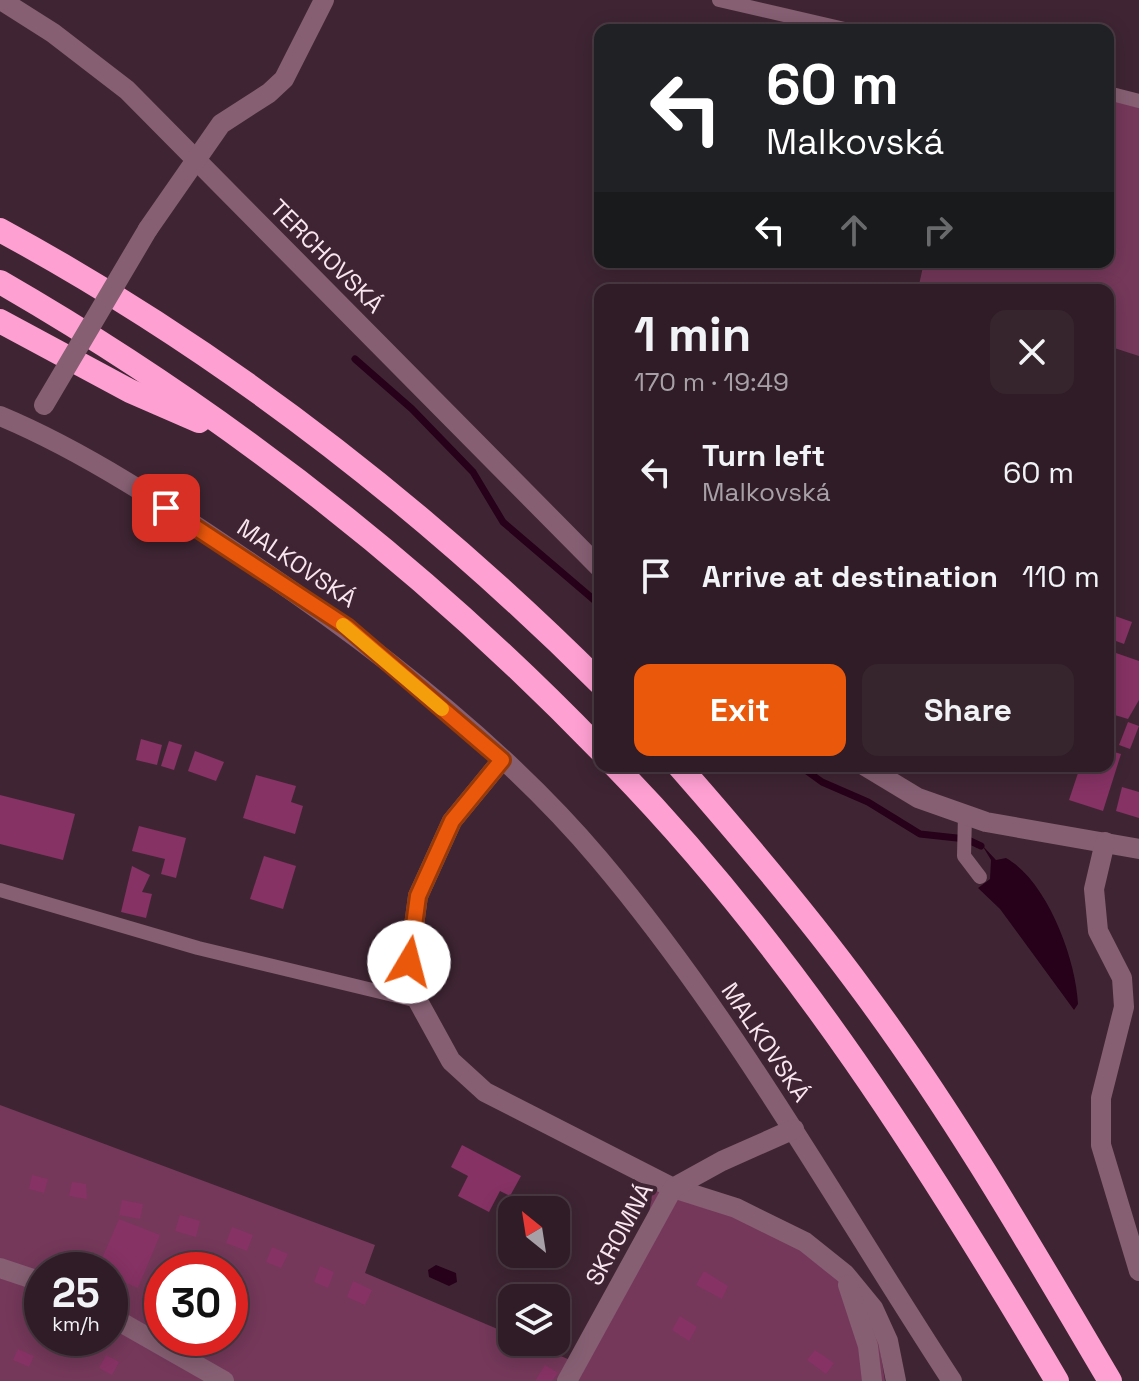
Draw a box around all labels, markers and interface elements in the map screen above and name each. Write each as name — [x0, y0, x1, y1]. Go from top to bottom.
text: 60 m — [766, 49, 899, 120]
icon: left — [634, 56, 738, 160]
text: Malkovská — [766, 119, 944, 165]
street label: TERCHOVSKÁ — [263, 192, 391, 320]
icon: left — [748, 208, 792, 252]
icon: ahead — [832, 208, 876, 252]
icon: right — [916, 208, 960, 252]
text: 1 min — [634, 304, 751, 365]
button: close — [990, 310, 1074, 394]
text: 170 m · 19:49 — [634, 365, 789, 399]
text: Turn left — [702, 436, 825, 475]
icon: left — [634, 450, 678, 494]
text: 60 m — [1003, 453, 1074, 492]
pin — [132, 474, 200, 542]
text: Malkovská — [702, 475, 831, 509]
icon: arrive — [144, 486, 188, 530]
street label: MALKOVSKÁ — [231, 512, 363, 614]
icon: arrive — [634, 554, 678, 598]
text: Arrive at destination — [702, 557, 998, 596]
text: 110 m — [1022, 557, 1100, 596]
button: Exit — [634, 664, 846, 756]
button: Share — [862, 664, 1074, 756]
position arrow — [367, 920, 451, 1004]
street label: MALKOVSKÁ — [715, 976, 817, 1108]
street label: SKROMNÁ — [578, 1177, 660, 1291]
north arrow — [498, 1196, 570, 1268]
map controls — [498, 1196, 570, 1356]
speed limit sign: 30 — [144, 1252, 248, 1356]
text: 25 — [52, 1268, 100, 1319]
button: layers — [498, 1284, 570, 1356]
text: km/h — [52, 1311, 100, 1337]

